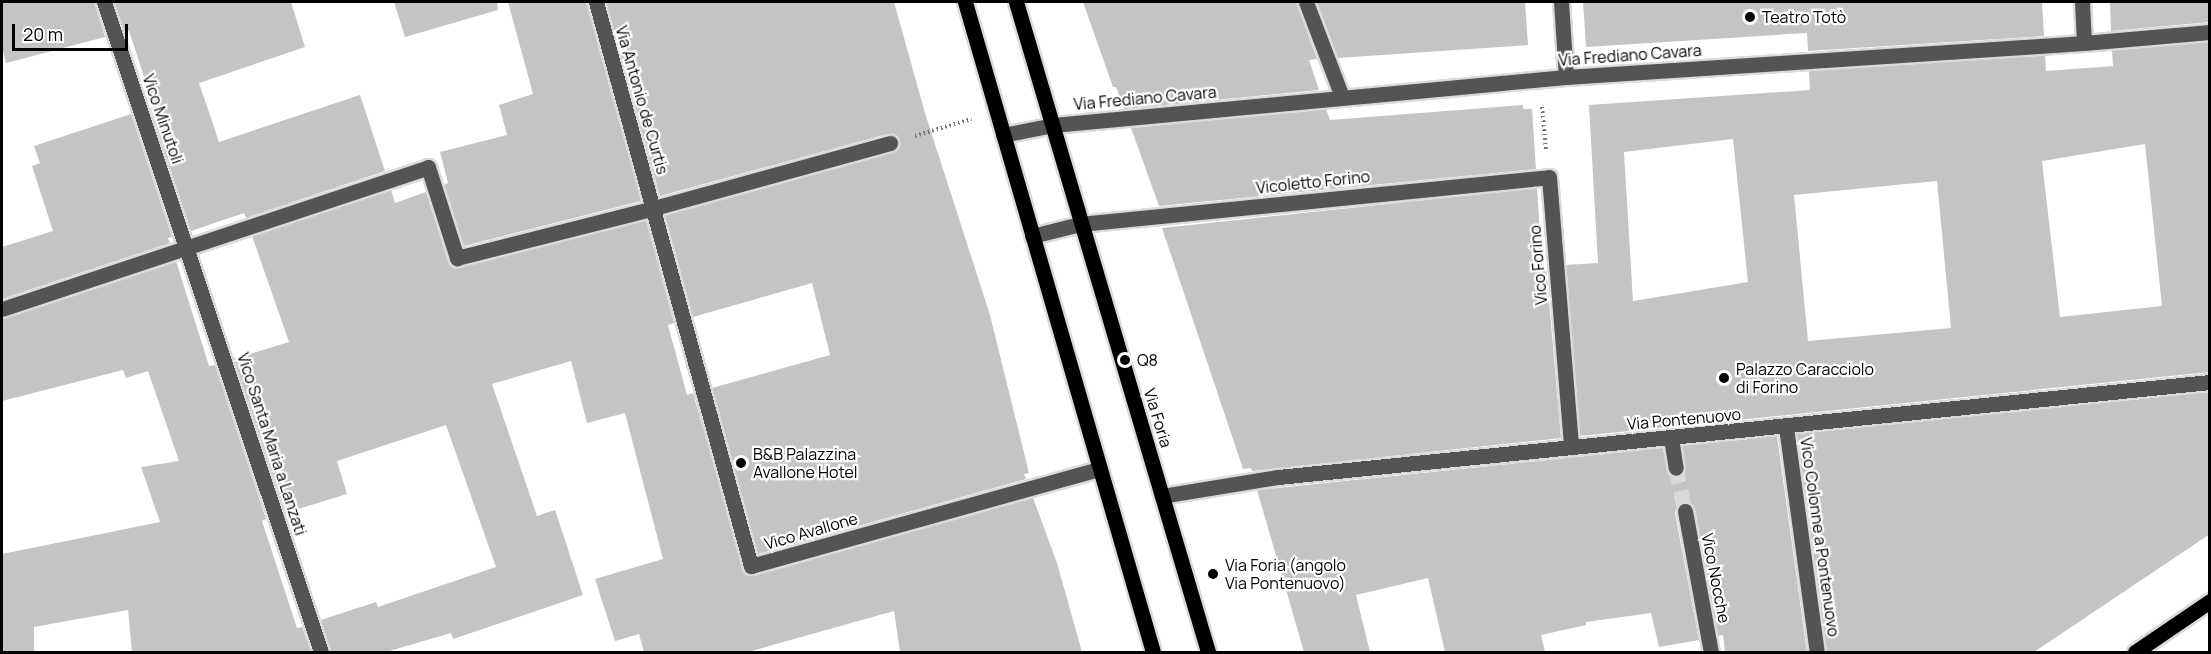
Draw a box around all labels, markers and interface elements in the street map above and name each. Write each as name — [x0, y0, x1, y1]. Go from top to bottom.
place label: Teatro Totò — [1762, 7, 1846, 27]
marker: Teatro Totò — [1743, 10, 1757, 24]
scale bar — [15, 12, 130, 50]
text: 20 m — [23, 22, 63, 46]
street label: Via Antonio de Curtis — [612, 24, 672, 176]
street label: Via Frediano Cavara — [1558, 40, 1702, 70]
street label: Vico Minutoli — [139, 72, 187, 166]
street label: Via Frediano Cavara — [1073, 82, 1217, 114]
street label: Vicoletto Forino — [1255, 166, 1371, 198]
street label: Vico Forino — [1525, 224, 1551, 306]
street label: Vico Santa Maria a Lanzati — [233, 350, 311, 538]
place label: Q8 — [1137, 350, 1158, 370]
marker: Q8 — [1118, 353, 1132, 367]
place label: Palazzo Caracciolo di Forino — [1736, 359, 1874, 397]
marker: Palazzo Caracciolo di Forino — [1717, 371, 1731, 385]
street label: Via Foria — [1140, 386, 1176, 450]
street label: Via Pontenuovo — [1626, 404, 1742, 434]
street label: Vico Colonne a Pontenuovo — [1796, 436, 1844, 638]
place label: B&B Palazzina Avallone Hotel — [753, 444, 858, 482]
marker: B&B Palazzina Avallone Hotel — [734, 456, 748, 470]
street label: Vico Avallone — [762, 509, 860, 553]
street label: Vico Nocche — [1698, 531, 1734, 625]
place label: Via Foria (angolo Via Pontenuovo) — [1225, 555, 1346, 593]
marker: Via Foria (angolo Via Pontenuovo) — [1206, 567, 1220, 581]

